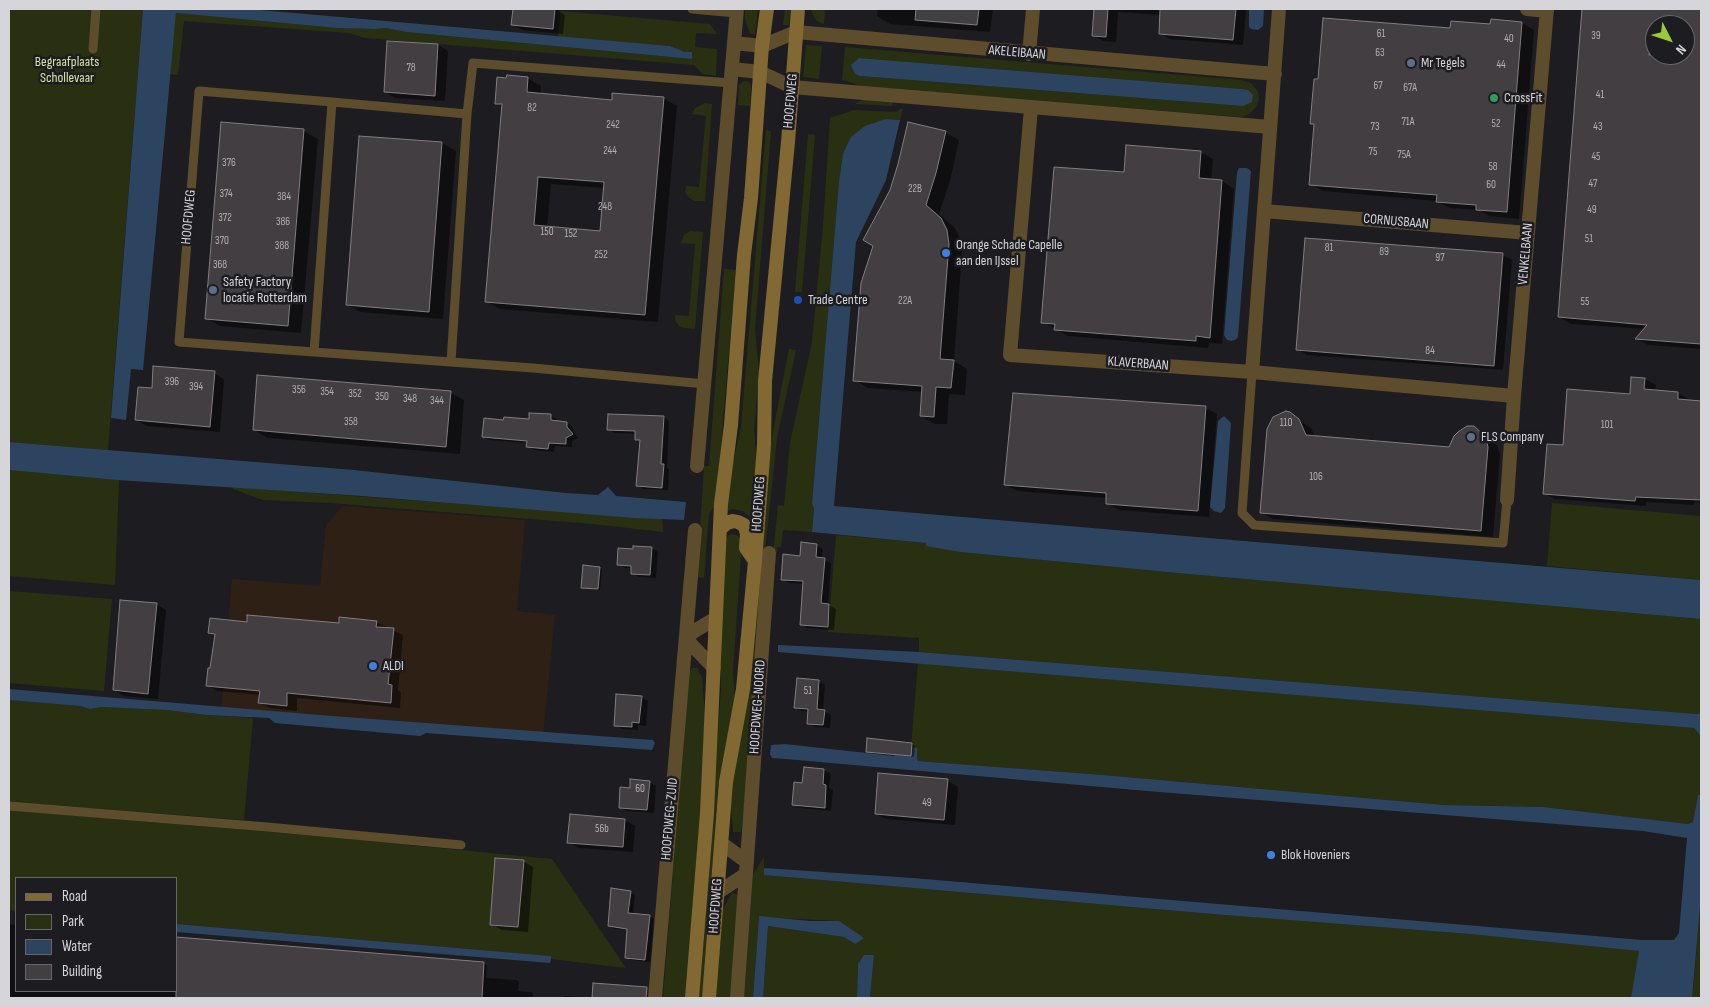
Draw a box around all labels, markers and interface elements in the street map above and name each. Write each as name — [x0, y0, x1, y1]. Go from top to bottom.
north arrow — [1645, 15, 1695, 65]
house number: 61 — [1377, 27, 1385, 41]
house number: 39 — [1591, 29, 1601, 43]
house number: 40 — [1504, 32, 1514, 46]
text: N — [1672, 41, 1690, 58]
street label: AKELEIBAAN — [988, 42, 1046, 64]
house number: 63 — [1375, 46, 1385, 60]
park label: Begraafplaats Schollevaar — [35, 54, 99, 86]
place label: Mr Tegels — [1421, 55, 1465, 71]
marker: Mr Tegels — [1405, 57, 1417, 69]
house number: 44 — [1496, 58, 1506, 72]
house number: 78 — [406, 61, 416, 75]
street label: HOOFDWEG — [780, 73, 802, 129]
house number: 67 — [1373, 79, 1383, 93]
house number: 67A — [1403, 81, 1417, 95]
house number: 41 — [1596, 88, 1604, 102]
place label: CrossFit — [1504, 90, 1543, 106]
marker: CrossFit — [1488, 92, 1500, 104]
house number: 82 — [527, 101, 537, 115]
house number: 71A — [1401, 115, 1415, 129]
house number: 52 — [1492, 117, 1500, 131]
house number: 242 — [606, 118, 620, 132]
house number: 73 — [1370, 120, 1380, 134]
house number: 43 — [1593, 120, 1603, 134]
house number: 244 — [603, 144, 617, 158]
house number: 75 — [1369, 145, 1377, 159]
house number: 75A — [1397, 148, 1411, 162]
house number: 45 — [1591, 150, 1601, 164]
house number: 376 — [222, 156, 236, 170]
house number: 58 — [1488, 160, 1498, 174]
house number: 47 — [1589, 177, 1597, 191]
house number: 60 — [1486, 178, 1496, 192]
house number: 22B — [908, 182, 922, 196]
house number: 374 — [219, 187, 233, 201]
street label: HOOFDWEG — [178, 189, 200, 245]
house number: 384 — [277, 190, 291, 204]
house number: 248 — [598, 200, 612, 214]
house number: 49 — [1587, 203, 1597, 217]
house number: 372 — [218, 211, 232, 225]
street label: CORNUSBAAN — [1363, 211, 1429, 233]
house number: 386 — [276, 215, 290, 229]
street label: VENKELBAAN — [1515, 222, 1537, 286]
house number: 150 — [540, 225, 554, 239]
house number: 152 — [565, 227, 577, 241]
house number: 51 — [1585, 232, 1593, 246]
house number: 370 — [215, 234, 229, 248]
place label: Orange Schade Capelle aan den IJssel — [956, 237, 1062, 270]
house number: 388 — [275, 239, 289, 253]
house number: 81 — [1325, 241, 1333, 255]
house number: 89 — [1379, 245, 1389, 259]
marker: Orange Schade Capelle aan den IJssel — [940, 247, 952, 259]
house number: 252 — [594, 248, 608, 262]
house number: 97 — [1435, 251, 1445, 265]
house number: 368 — [213, 258, 227, 272]
place label: Safety Factory locatie Rotterdam — [223, 274, 307, 306]
marker: Safety Factory locatie Rotterdam — [207, 284, 219, 296]
place label: Trade Centre — [808, 292, 868, 308]
marker: Trade Centre — [792, 294, 804, 306]
house number: 22A — [898, 294, 912, 308]
house number: 55 — [1581, 295, 1589, 309]
house number: 84 — [1425, 344, 1435, 358]
street label: KLAVERBAAN — [1107, 353, 1169, 375]
house number: 396 — [165, 375, 179, 389]
house number: 394 — [189, 380, 203, 394]
house number: 356 — [292, 383, 306, 397]
house number: 354 — [320, 385, 334, 399]
house number: 352 — [348, 387, 362, 401]
house number: 350 — [375, 390, 389, 404]
house number: 348 — [403, 392, 417, 406]
house number: 344 — [430, 394, 444, 408]
house number: 358 — [344, 415, 358, 429]
house number: 110 — [1280, 416, 1292, 430]
house number: 101 — [1601, 418, 1613, 432]
place label: FLS Company — [1481, 429, 1544, 445]
marker: FLS Company — [1465, 431, 1477, 443]
house number: 106 — [1309, 470, 1323, 484]
street label: HOOFDWEG — [749, 476, 769, 532]
place label: ALDI — [383, 658, 404, 674]
street label: HOOFDWEG-NOORD — [746, 659, 770, 755]
marker: ALDI — [367, 660, 379, 672]
house number: 51 — [804, 684, 812, 698]
street label: HOOFDWEG-ZUID — [658, 777, 682, 861]
house number: 60 — [635, 782, 645, 796]
house number: 49 — [922, 796, 932, 810]
house number: 56b — [595, 822, 609, 836]
place label: Blok Hoveniers — [1281, 847, 1350, 863]
marker: Blok Hoveniers — [1265, 849, 1277, 861]
legend — [15, 877, 178, 992]
street label: HOOFDWEG — [706, 878, 726, 934]
text: Road — [62, 887, 87, 906]
text: Park — [62, 912, 84, 931]
text: Water — [62, 937, 92, 956]
text: Building — [62, 962, 102, 981]

